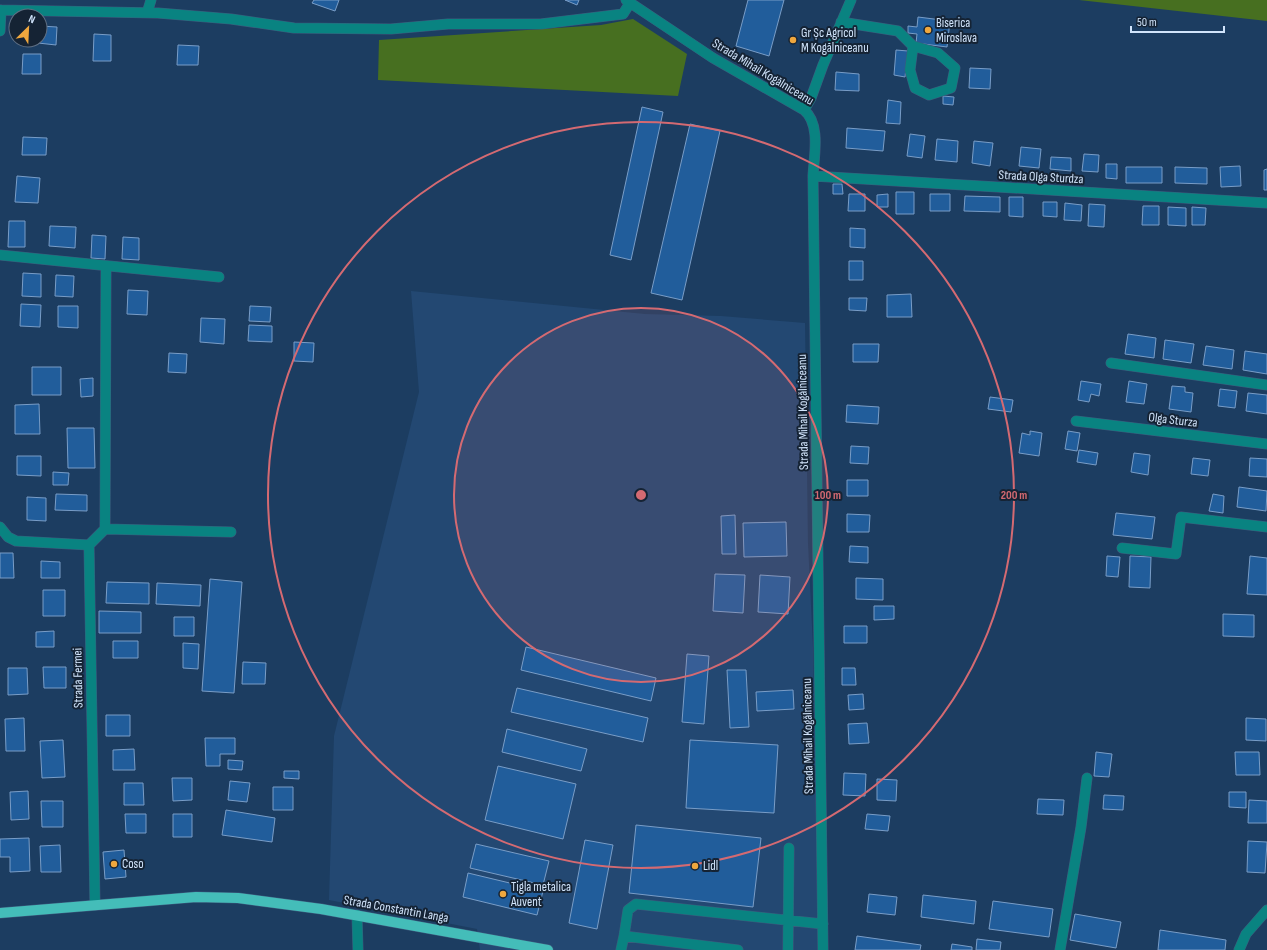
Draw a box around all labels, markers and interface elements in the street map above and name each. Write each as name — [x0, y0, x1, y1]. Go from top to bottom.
north arrow — [8, 8, 48, 48]
scale bar — [1131, 8, 1224, 34]
text: N — [27, 12, 37, 27]
place label: Biserica Miroslava — [936, 15, 977, 46]
text: 50 m — [1137, 15, 1157, 30]
place label: Gr Șc Agricol M Kogălniceanu — [801, 25, 869, 56]
marker: Biserica Miroslava — [923, 25, 933, 35]
street label: Strada Mihail Kogălniceanu — [709, 35, 817, 109]
marker: Gr Șc Agricol M Kogălniceanu — [788, 35, 798, 45]
street label: Strada Olga Sturdza — [998, 167, 1084, 187]
street label: Strada Mihail Kogălniceanu — [794, 354, 812, 470]
street label: Olga Sturza — [1148, 409, 1198, 431]
centre of rings — [634, 488, 648, 502]
text: 100 m — [815, 488, 841, 503]
text: 200 m — [1001, 488, 1027, 503]
street label: Strada Fermei — [69, 648, 87, 708]
street label: Strada Mihail Kogălniceanu — [799, 678, 817, 794]
place label: Coso — [122, 856, 144, 872]
place label: Lidl — [703, 858, 718, 874]
marker: Coso — [109, 859, 119, 869]
marker: Lidl — [690, 861, 700, 871]
place label: Tigla metalica Auvent — [510, 879, 571, 910]
marker: Tigla metalica Auvent — [498, 889, 508, 899]
street label: Strada Constantin Langa — [342, 892, 450, 926]

